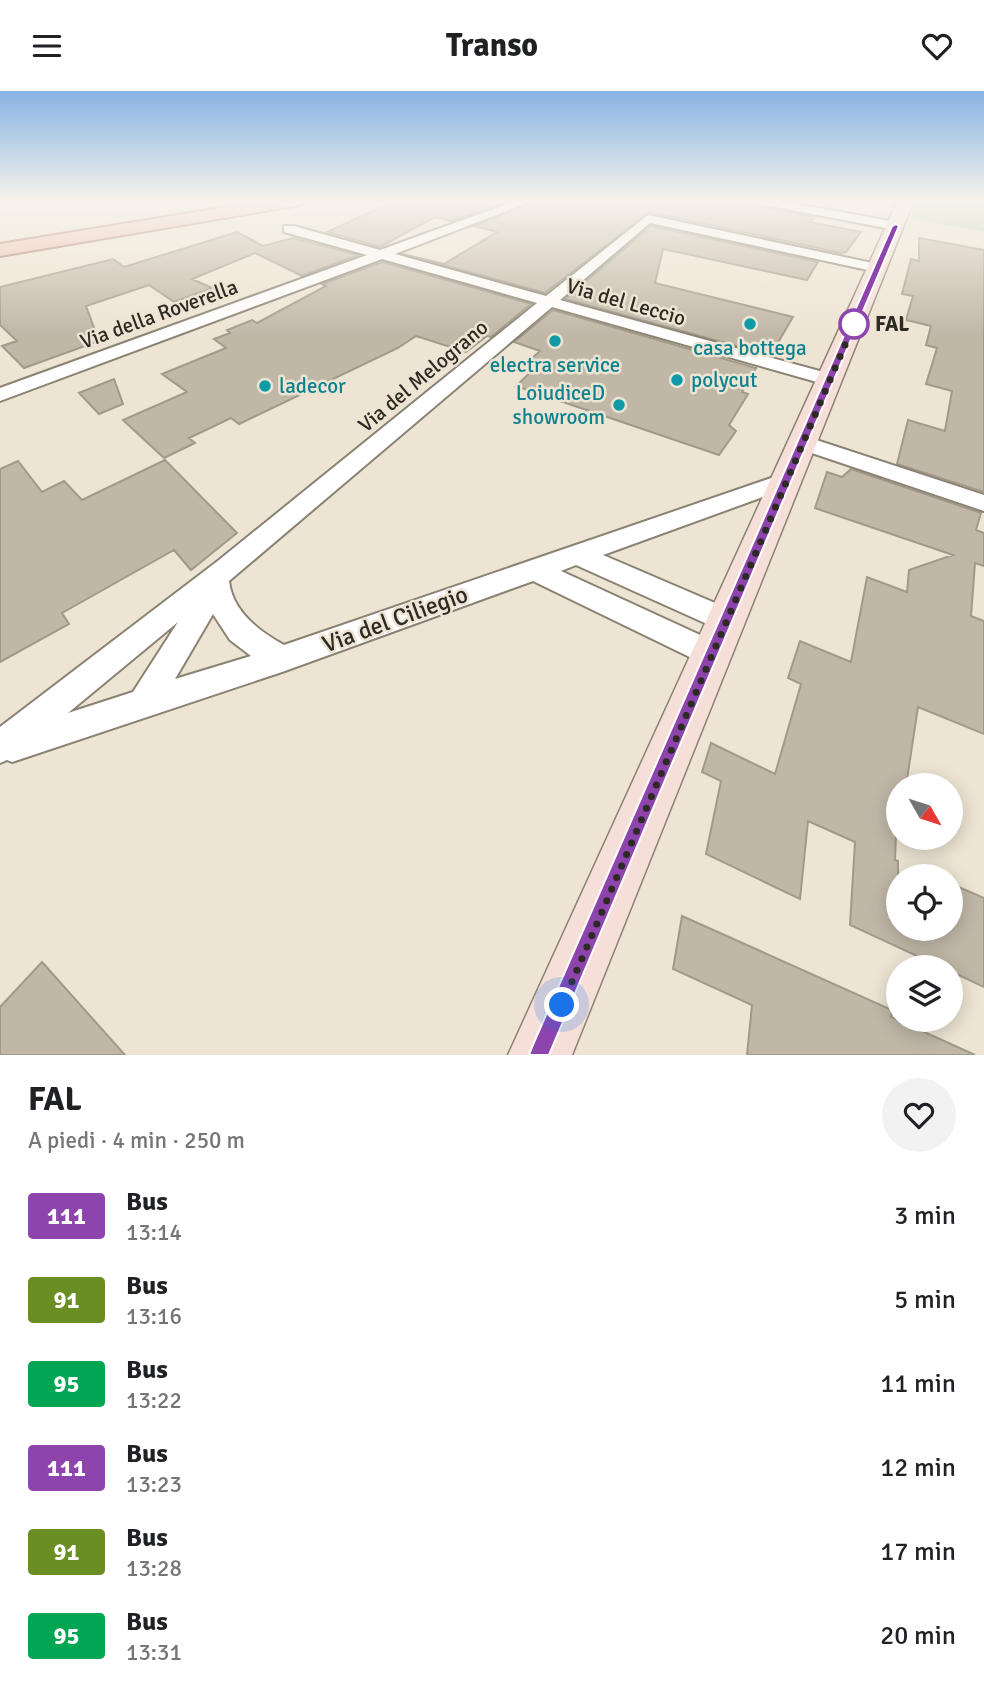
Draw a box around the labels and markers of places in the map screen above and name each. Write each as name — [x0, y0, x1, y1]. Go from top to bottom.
marker: FAL — [839, 309, 869, 339]
place label: FAL — [875, 311, 909, 337]
marker: casa bottega — [742, 316, 758, 332]
marker: electra service — [547, 333, 563, 349]
place label: casa bottega — [693, 335, 807, 361]
place label: electra service — [490, 352, 620, 378]
place label: polycut — [691, 367, 757, 393]
marker: polycut — [669, 372, 685, 388]
place label: ladecor — [279, 373, 346, 399]
marker: ladecor — [257, 378, 273, 394]
place label: LoiudiceD showroom — [513, 380, 605, 430]
marker: LoiudiceD showroom — [611, 397, 627, 413]

